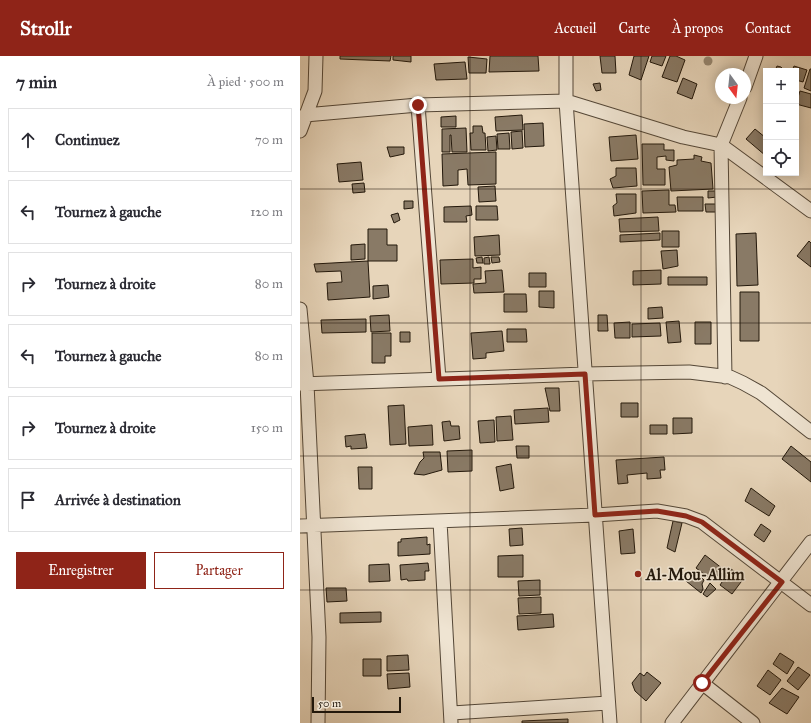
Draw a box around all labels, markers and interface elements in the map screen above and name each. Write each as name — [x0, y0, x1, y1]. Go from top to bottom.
text: Strollr — [20, 17, 72, 40]
text: Accueil — [554, 20, 597, 37]
text: Carte — [619, 20, 650, 37]
text: À propos — [672, 20, 723, 37]
text: Contact — [745, 20, 791, 37]
north arrow — [715, 68, 751, 104]
map controls — [763, 68, 799, 176]
button: + — [763, 68, 799, 104]
text: 7 min — [16, 72, 57, 93]
text: À pied · 500 m — [207, 74, 284, 90]
route end — [409, 96, 427, 114]
button: − — [763, 104, 799, 140]
icon: ahead — [17, 129, 39, 151]
text: Continuez — [55, 131, 120, 149]
text: 70 m — [255, 132, 283, 148]
button: locate — [763, 140, 799, 176]
icon: left — [17, 201, 39, 223]
text: Tournez à gauche — [55, 203, 162, 221]
text: 120 m — [250, 204, 283, 220]
icon: right — [17, 273, 39, 295]
text: Tournez à droite — [55, 275, 156, 293]
text: 80 m — [255, 276, 283, 292]
icon: left — [17, 345, 39, 367]
text: Tournez à gauche — [55, 347, 162, 365]
text: 80 m — [255, 348, 283, 364]
icon: right — [17, 417, 39, 439]
text: Tournez à droite — [55, 419, 156, 437]
text: 150 m — [251, 420, 283, 436]
icon: arrive — [17, 489, 39, 511]
text: Arrivée à destination — [55, 491, 181, 509]
button: Enregistrer — [16, 552, 146, 589]
button: Partager — [154, 552, 284, 589]
place label: Al-Mou-Allim — [645, 565, 745, 584]
marker: Al-Mou-Allim — [633, 569, 643, 579]
route start — [693, 674, 711, 692]
scale bar — [312, 695, 401, 714]
text: 50 m — [318, 697, 341, 710]

